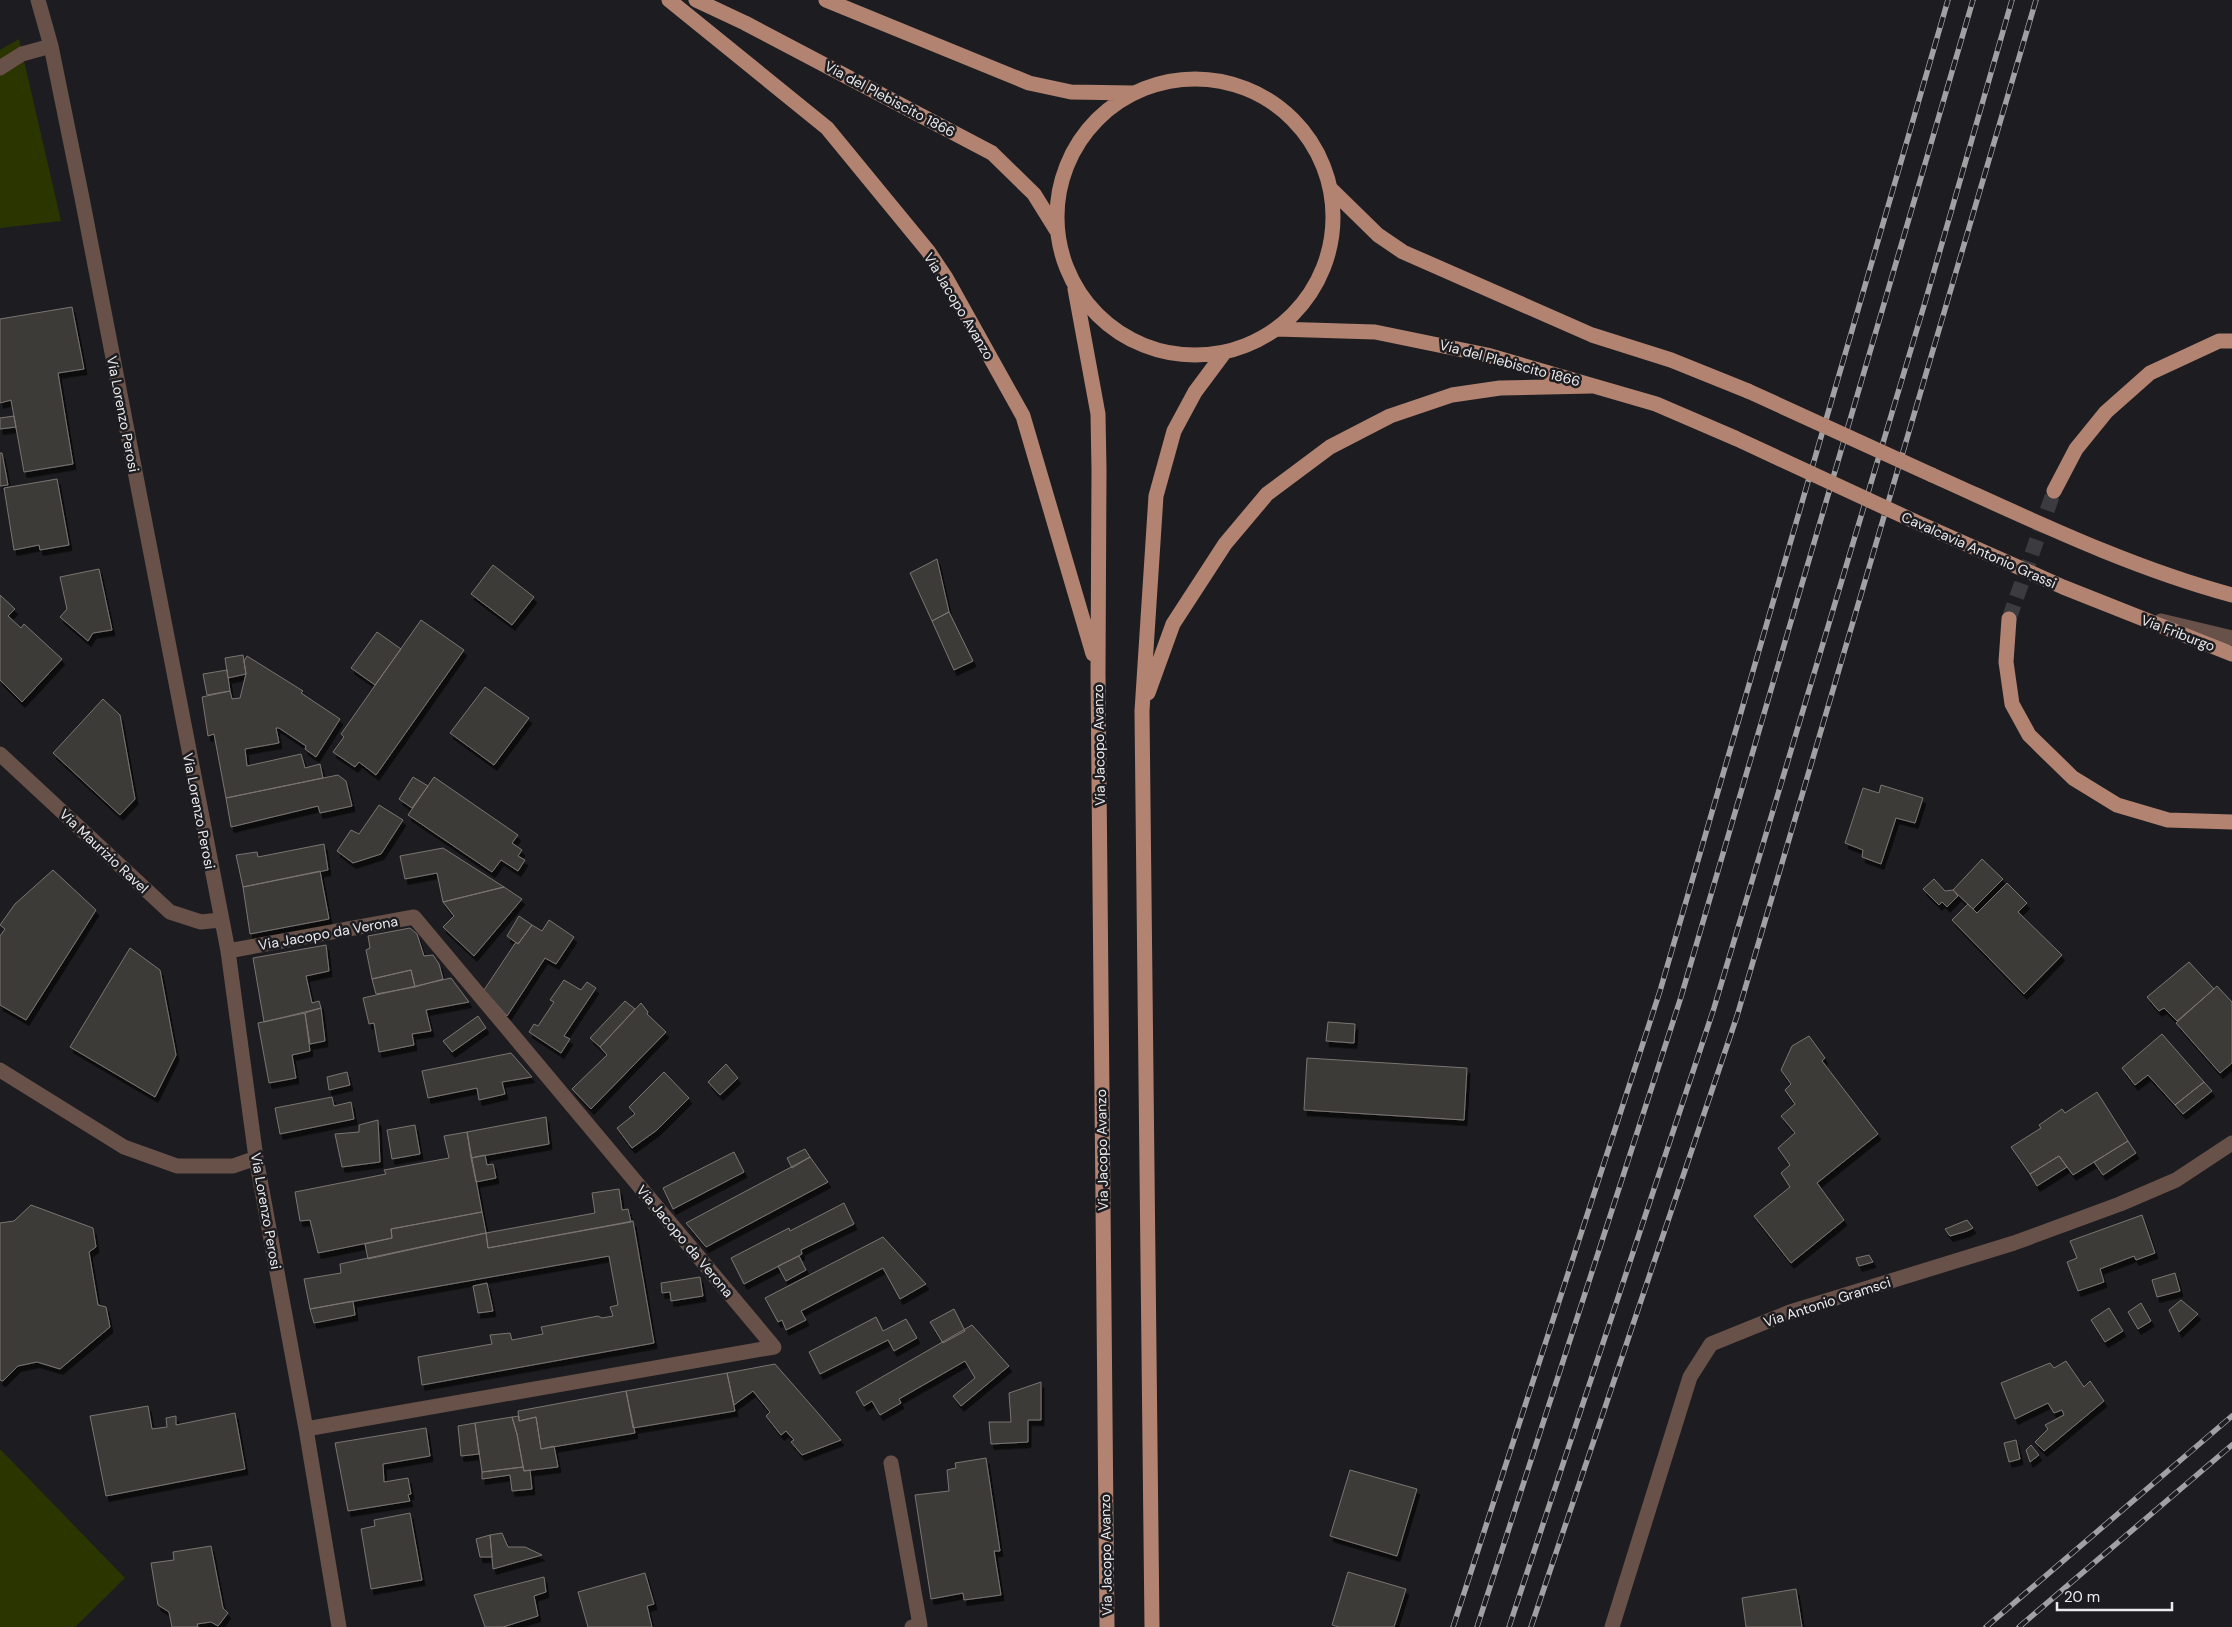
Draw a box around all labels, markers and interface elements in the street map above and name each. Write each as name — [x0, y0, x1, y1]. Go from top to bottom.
street label: Via del Plebiscito 1866 — [822, 57, 958, 141]
street label: Via Jacopo Avanzo — [920, 249, 998, 363]
street label: Via del Plebiscito 1866 — [1438, 336, 1582, 390]
street label: Via Lorenzo Perosi — [103, 354, 143, 474]
street label: Cavalcavia Antonio Grassi — [1899, 508, 2059, 592]
street label: Via Friburgo — [2138, 611, 2218, 655]
street label: Via Jacopo Avanzo — [1089, 684, 1109, 806]
street label: Via Lorenzo Perosi — [179, 751, 219, 871]
street label: Via Maurizio Ravel — [56, 805, 152, 897]
street label: Via Jacopo da Verona — [257, 912, 399, 954]
street label: Via Jacopo Avanzo — [1092, 1089, 1112, 1211]
street label: Via Lorenzo Perosi — [247, 1151, 285, 1271]
street label: Via Jacopo da Verona — [633, 1181, 737, 1301]
street label: Via Antonio Gramsci — [1761, 1273, 1893, 1331]
street label: Via Jacopo Avanzo — [1096, 1494, 1116, 1616]
scale bar — [2057, 1580, 2172, 1612]
text: 20 m — [2064, 1587, 2100, 1607]

